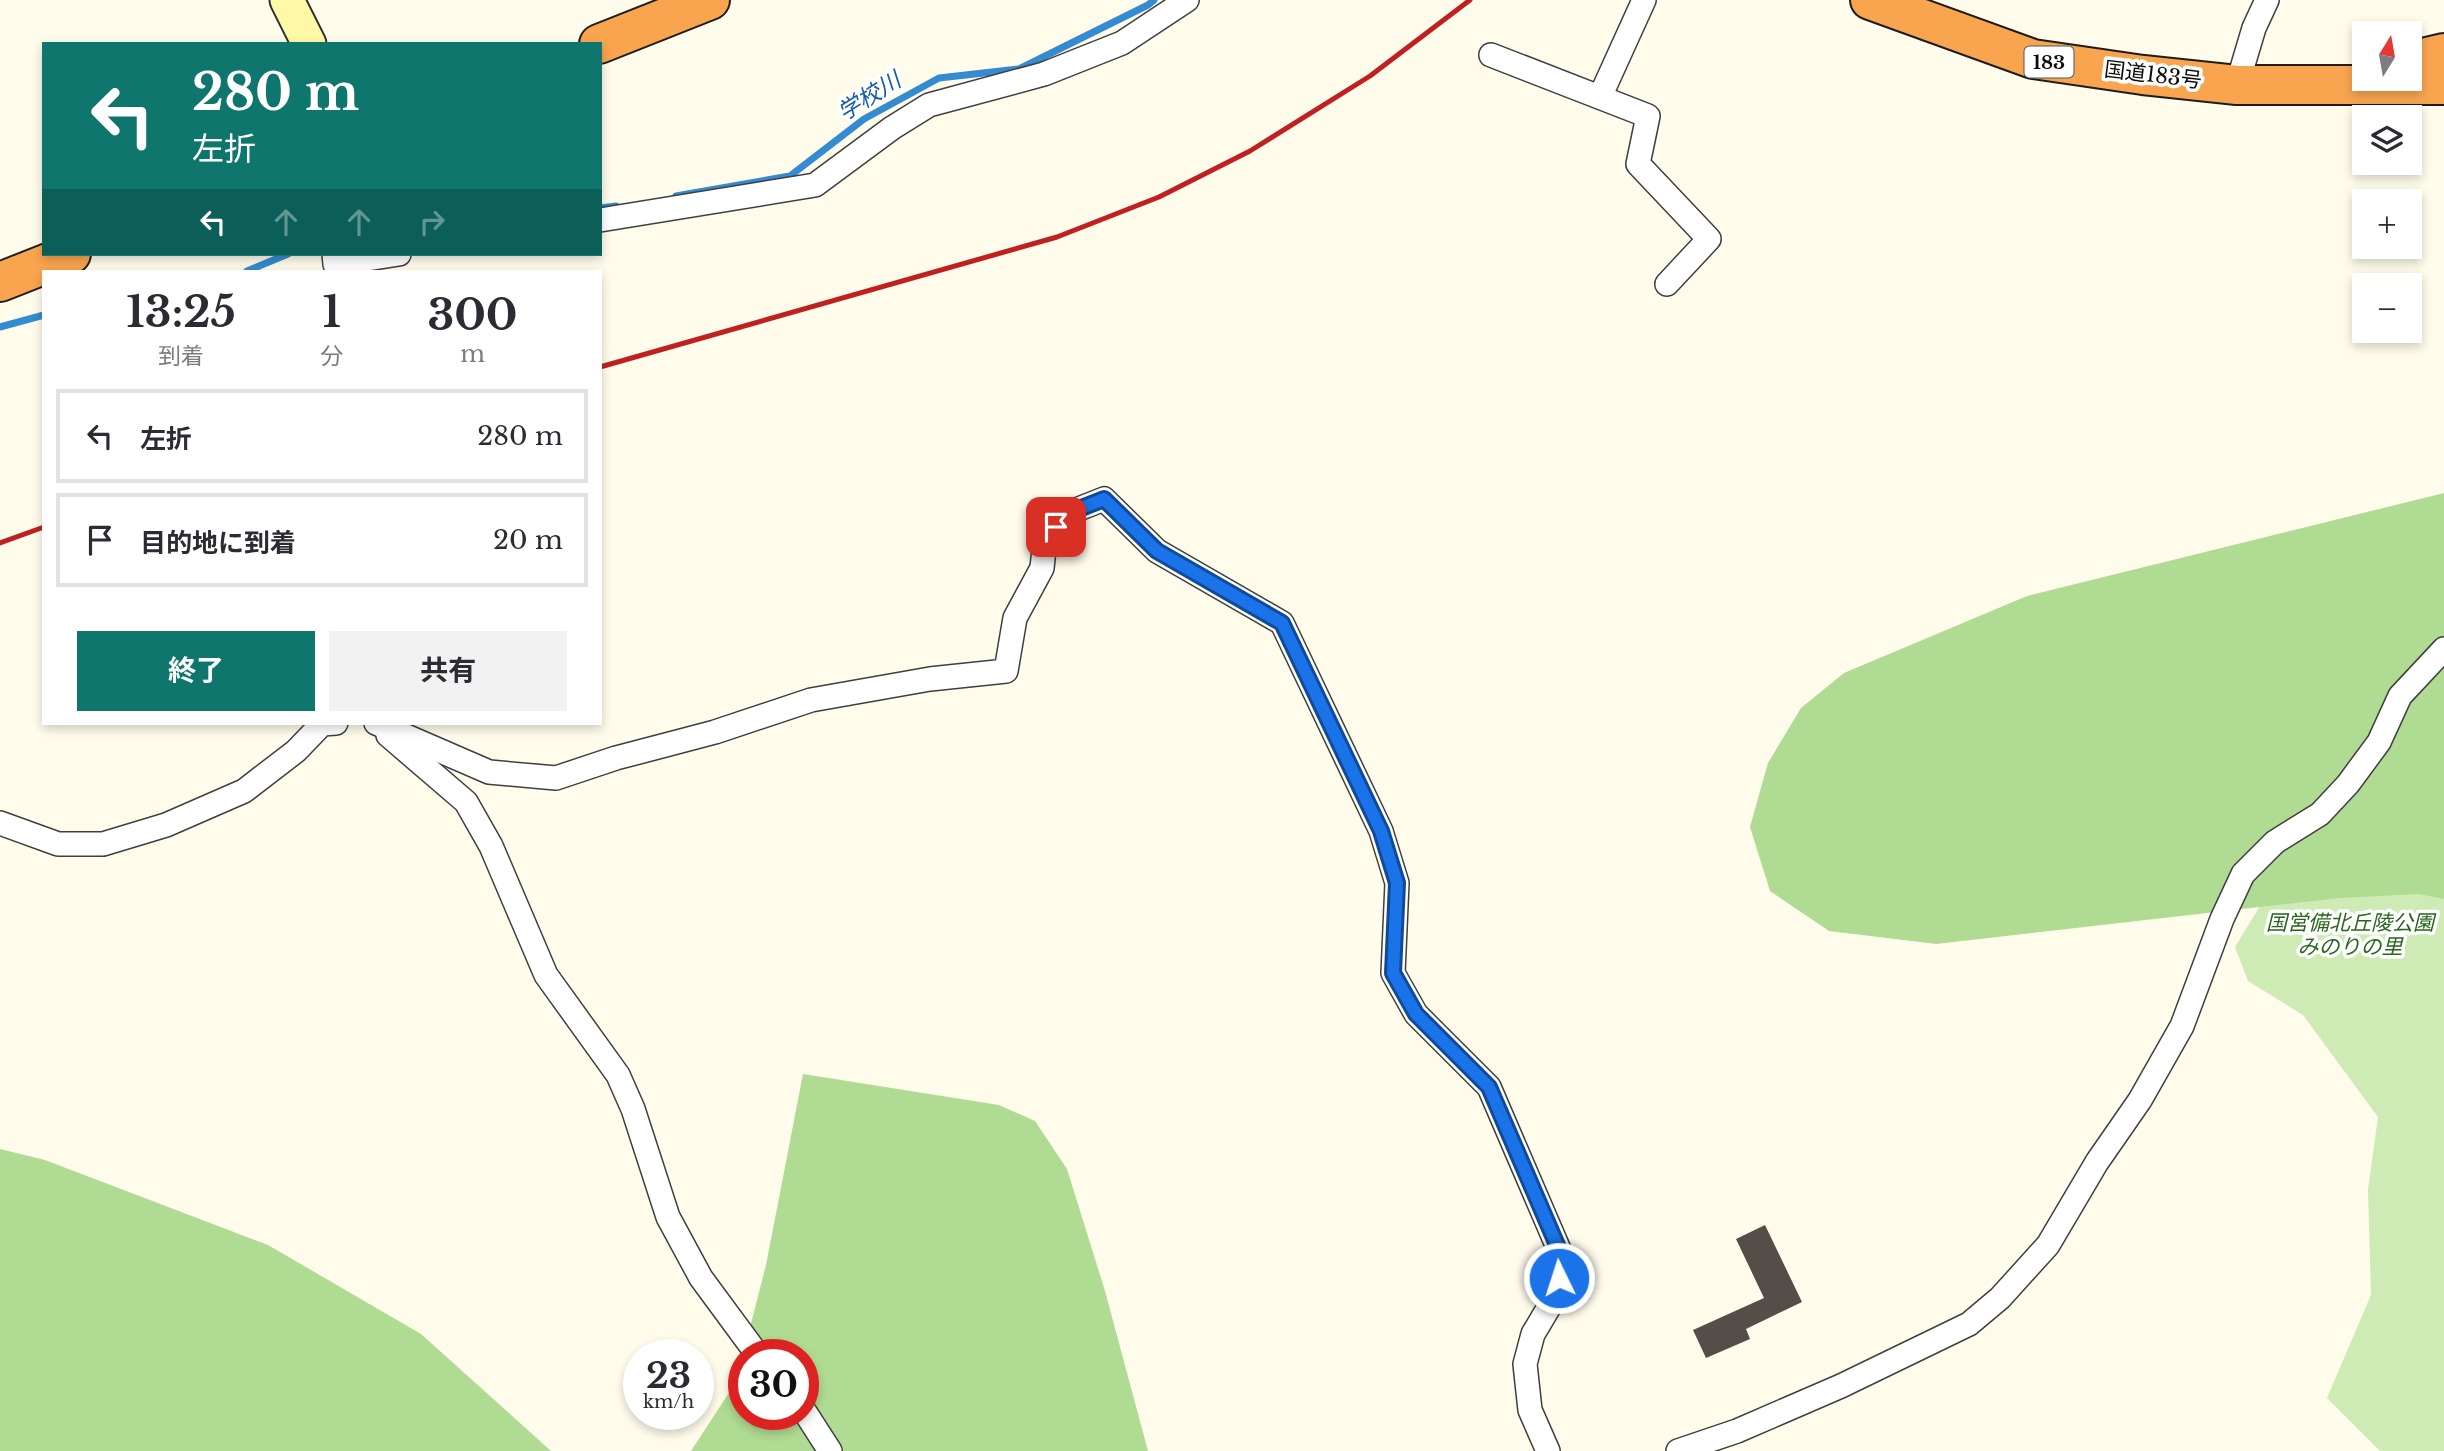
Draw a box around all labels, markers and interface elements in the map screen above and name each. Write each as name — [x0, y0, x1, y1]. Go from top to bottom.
north arrow — [2352, 21, 2422, 91]
map controls — [2352, 21, 2422, 343]
road number: 183 — [2024, 46, 2074, 78]
street label: 国道183号 — [2103, 56, 2203, 94]
text: 280 m — [192, 62, 359, 123]
water label: 学校川 — [832, 64, 908, 126]
icon: left — [77, 70, 168, 161]
button: layers — [2352, 105, 2422, 175]
text: 左折 — [192, 129, 256, 169]
button: + — [2352, 189, 2422, 259]
icon: left — [194, 203, 232, 241]
icon: ahead — [267, 203, 305, 241]
icon: ahead — [340, 203, 378, 241]
icon: right — [413, 203, 451, 241]
button: − — [2352, 273, 2422, 343]
text: 13:25 — [126, 286, 236, 338]
text: 1 — [322, 286, 341, 338]
text: 300 — [427, 289, 518, 341]
text: m — [460, 340, 485, 368]
text: 到着 — [158, 342, 204, 370]
text: 分 — [320, 342, 343, 370]
icon: left — [81, 417, 119, 455]
text: 280 m — [477, 420, 563, 452]
text: 左折 — [140, 423, 192, 455]
pin — [1026, 497, 1086, 557]
icon: arrive — [1037, 508, 1075, 546]
icon: arrive — [81, 521, 119, 559]
text: 20 m — [493, 524, 563, 556]
text: 目的地に到着 — [140, 527, 296, 559]
button: 終了 — [77, 631, 315, 711]
button: 共有 — [329, 631, 567, 711]
park label: 国営備北丘陵公園 みのりの里 — [2266, 910, 2437, 960]
position arrow — [1522, 1241, 1596, 1315]
speed limit sign: 30 — [728, 1339, 819, 1430]
text: 23 — [646, 1354, 691, 1397]
text: km/h — [643, 1391, 694, 1413]

